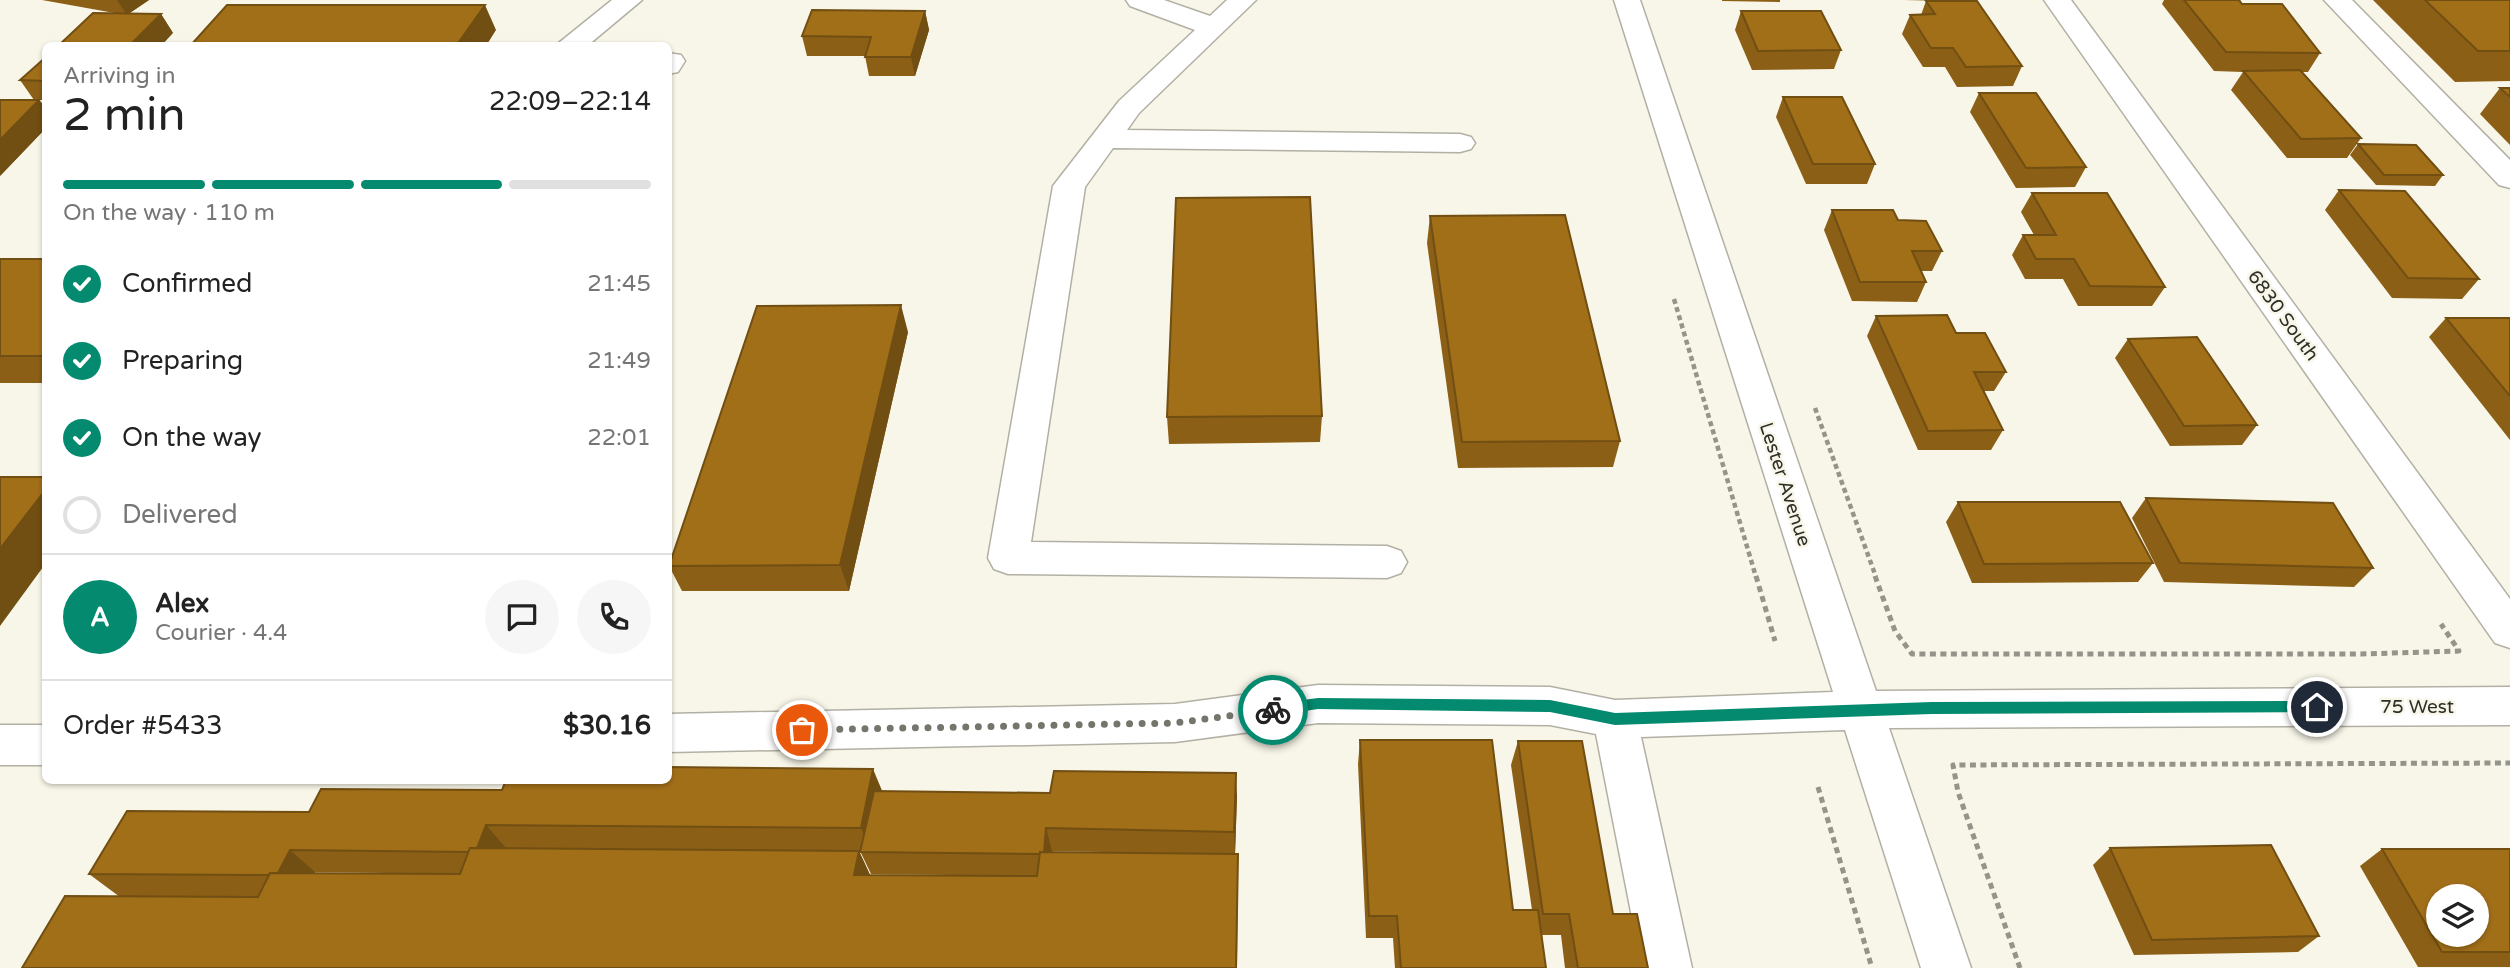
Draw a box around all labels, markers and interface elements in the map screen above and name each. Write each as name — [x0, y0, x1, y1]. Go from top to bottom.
text: Arriving in — [63, 62, 176, 90]
text: 22:09–22:14 — [489, 86, 651, 117]
text: 2 min — [63, 88, 186, 143]
text: On the way · 110 m — [63, 199, 275, 227]
icon: check — [63, 265, 101, 303]
street label: 6830 South — [2243, 266, 2323, 365]
text: Confirmed — [122, 268, 252, 299]
text: 21:45 — [587, 270, 651, 298]
icon: check — [63, 342, 101, 380]
text: Preparing — [122, 345, 243, 376]
text: 21:49 — [587, 347, 651, 375]
icon: check — [63, 419, 101, 457]
street label: Lester Avenue — [1755, 420, 1815, 549]
text: On the way — [122, 422, 262, 453]
text: 22:01 — [587, 424, 651, 452]
text: Delivered — [122, 499, 238, 530]
button: chat — [485, 580, 559, 654]
button: phone — [577, 580, 651, 654]
text: Alex — [155, 588, 209, 619]
text: A — [90, 602, 110, 633]
text: Courier · 4.4 — [155, 619, 287, 647]
courier — [1238, 675, 1308, 745]
pin — [2287, 677, 2347, 737]
icon: home — [2298, 688, 2336, 726]
icon: bike — [1254, 691, 1292, 729]
street label: 75 West — [2380, 696, 2454, 718]
pin — [772, 700, 832, 760]
text: Order #5433 — [63, 710, 223, 741]
text: $30.16 — [563, 710, 651, 741]
icon: bag — [783, 711, 821, 749]
map controls — [2426, 884, 2489, 947]
button: layers — [2426, 884, 2489, 947]

